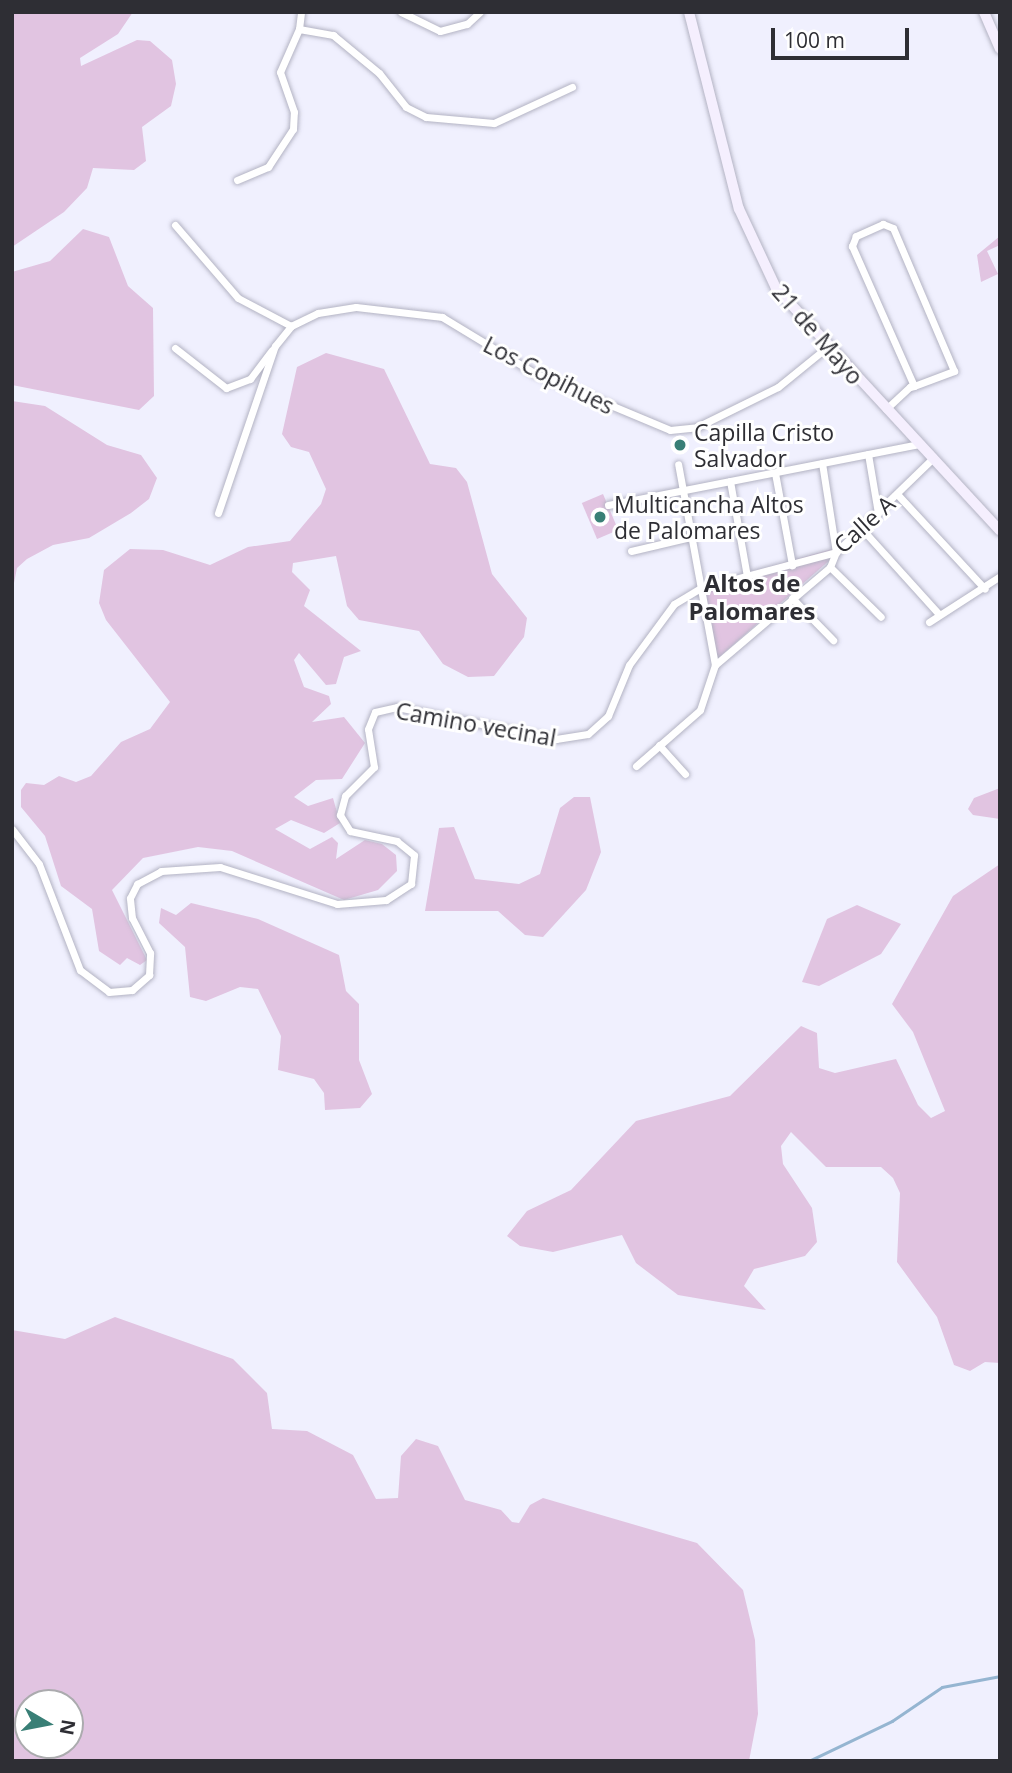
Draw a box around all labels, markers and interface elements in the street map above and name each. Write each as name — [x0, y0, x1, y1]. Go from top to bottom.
scale bar — [774, 14, 912, 58]
text: 100 m — [784, 26, 845, 54]
street label: 21 de Mayo — [767, 278, 869, 390]
street label: Los Copihues — [479, 330, 619, 420]
place label: Capilla Cristo Salvador — [694, 418, 834, 472]
marker: Capilla Cristo Salvador — [672, 437, 688, 453]
place label: Multicancha Altos de Palomares — [614, 490, 804, 544]
street label: Calle A — [828, 490, 900, 558]
marker: Multicancha Altos de Palomares — [592, 509, 608, 525]
district label: Altos de Palomares — [689, 569, 815, 625]
street label: Camino vecinal — [394, 696, 558, 752]
north arrow — [14, 1689, 84, 1759]
text: N — [54, 1717, 82, 1737]

